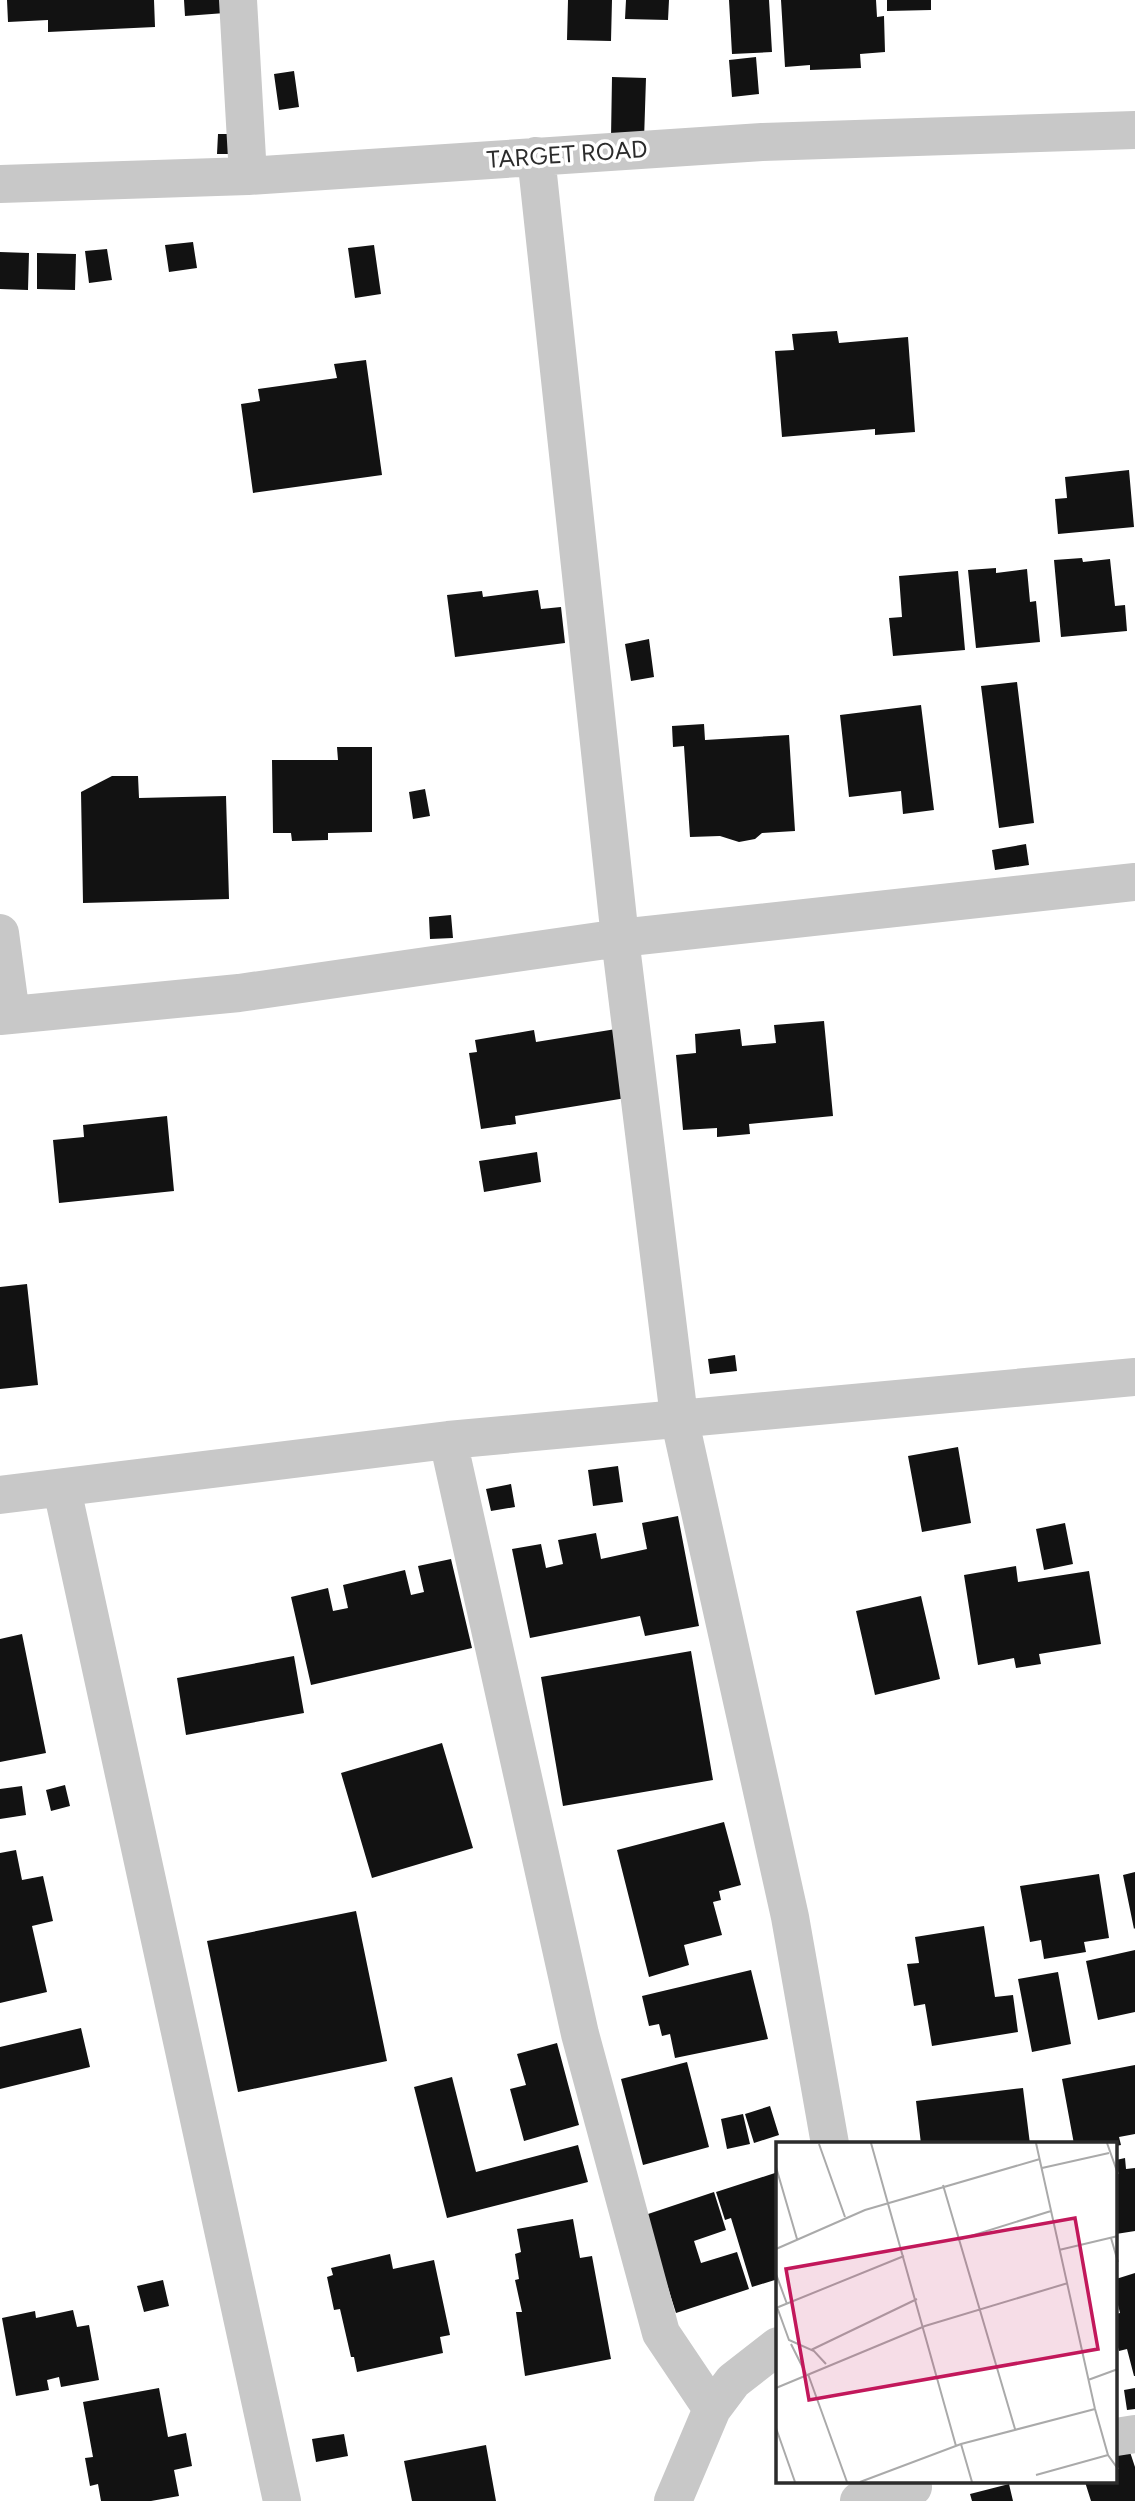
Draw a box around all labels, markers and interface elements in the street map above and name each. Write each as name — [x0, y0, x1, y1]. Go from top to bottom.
street label: TARGET ROAD — [486, 134, 648, 174]
inset map — [776, 2142, 1118, 2484]

